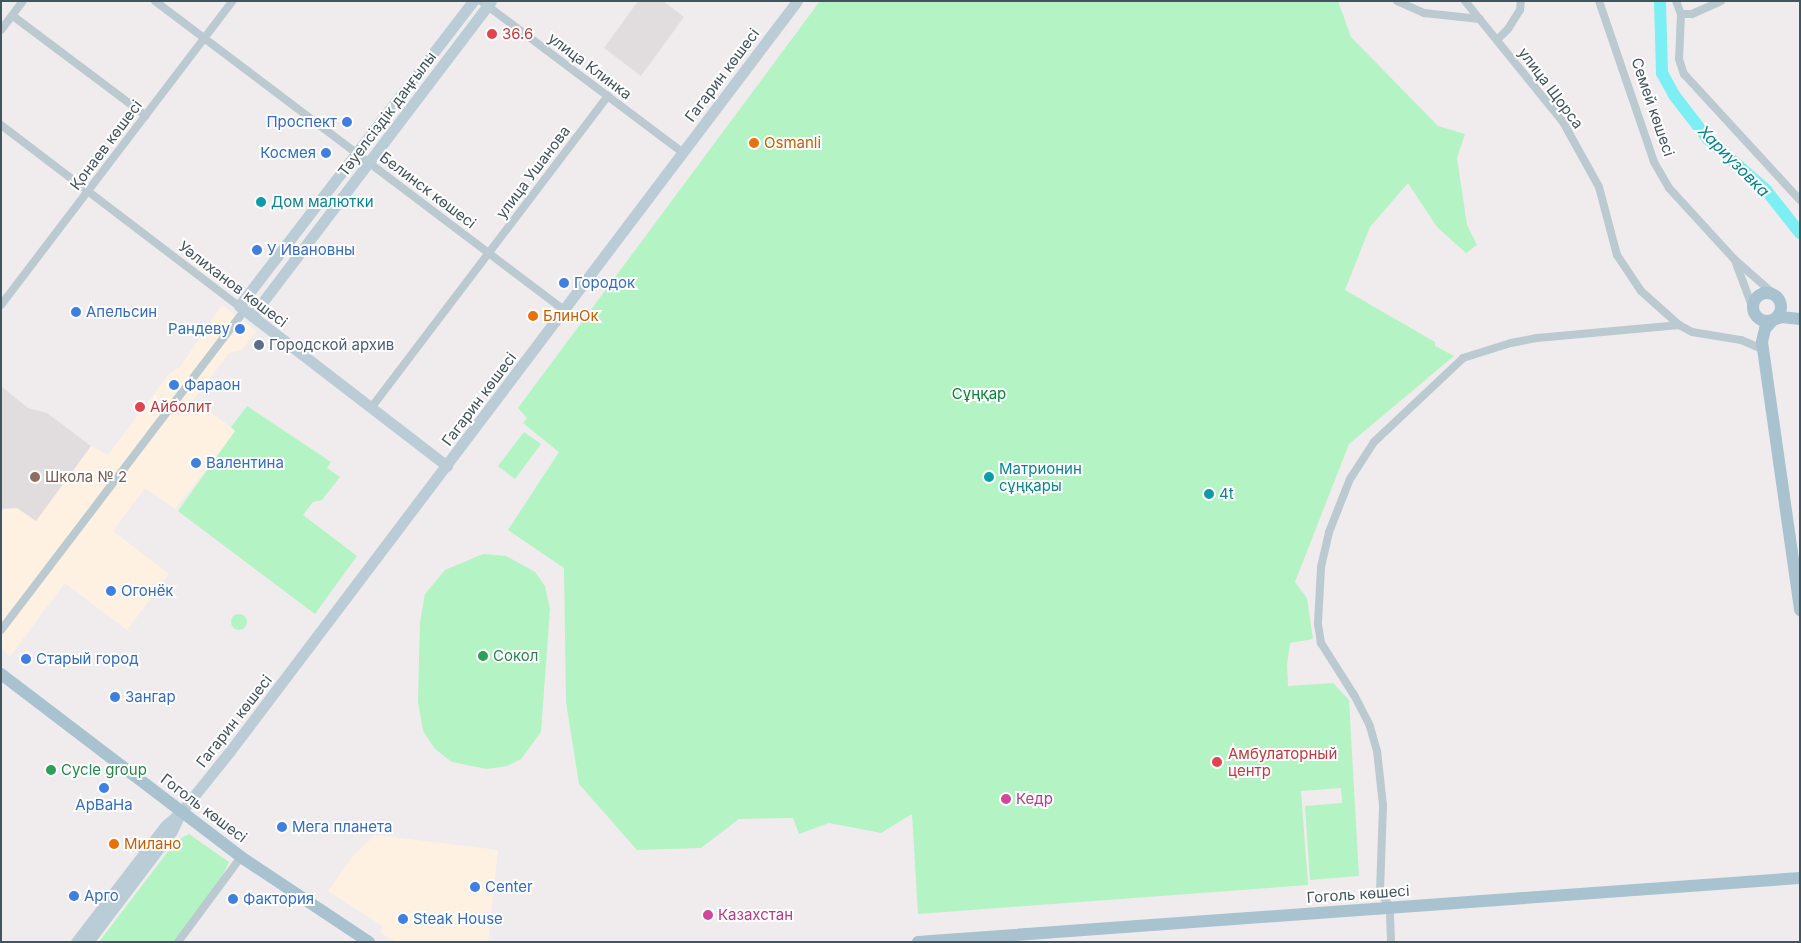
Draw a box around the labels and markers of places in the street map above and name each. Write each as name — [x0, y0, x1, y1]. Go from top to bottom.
place label: 36.6 — [502, 25, 533, 43]
marker: 36.6 — [486, 28, 498, 40]
place label: Проспект — [266, 113, 337, 131]
marker: Проспект — [341, 116, 353, 128]
place label: Osmanli — [764, 134, 821, 152]
marker: Osmanli — [748, 137, 760, 149]
place label: Космея — [260, 144, 316, 162]
marker: Космея — [320, 147, 332, 159]
place label: Дом малютки — [271, 193, 374, 211]
marker: Дом малютки — [255, 196, 267, 208]
place label: У Ивановны — [267, 241, 355, 259]
marker: У Ивановны — [251, 244, 263, 256]
place label: Городок — [574, 274, 635, 292]
marker: Городок — [558, 277, 570, 289]
place label: Апельсин — [86, 303, 157, 321]
marker: Апельсин — [70, 306, 82, 318]
place label: БлинОк — [543, 307, 599, 325]
marker: БлинОк — [527, 310, 539, 322]
place label: Рандеву — [168, 320, 230, 338]
marker: Рандеву — [234, 323, 246, 335]
place label: Городской архив — [269, 336, 394, 354]
marker: Городской архив — [253, 339, 265, 351]
place label: Фараон — [184, 376, 240, 394]
marker: Фараон — [168, 379, 180, 391]
place label: Айболит — [150, 398, 212, 416]
marker: Айболит — [134, 401, 146, 413]
place label: Валентина — [206, 454, 284, 472]
marker: Валентина — [190, 457, 202, 469]
place label: Матрионин сұңқары — [999, 459, 1082, 494]
place label: Школа № 2 — [45, 468, 127, 486]
marker: Школа № 2 — [29, 471, 41, 483]
marker: Матрионин сұңқары — [983, 471, 995, 483]
place label: 4t — [1219, 485, 1234, 503]
marker: 4t — [1203, 488, 1215, 500]
place label: Огонёк — [121, 582, 174, 600]
marker: Огонёк — [105, 585, 117, 597]
place label: Сокол — [493, 647, 538, 665]
place label: Старый город — [36, 650, 139, 668]
marker: Сокол — [477, 650, 489, 662]
marker: Старый город — [20, 653, 32, 665]
place label: Зангар — [125, 688, 176, 706]
marker: Зангар — [109, 691, 121, 703]
place label: Амбулаторный центр — [1228, 744, 1337, 779]
marker: Амбулаторный центр — [1210, 755, 1224, 769]
place label: Cycle group — [61, 761, 147, 779]
marker: Cycle group — [45, 764, 57, 776]
marker: АрВаНа — [98, 782, 110, 794]
place label: Кедр — [1016, 790, 1053, 808]
marker: Кедр — [1000, 793, 1012, 805]
place label: АрВаНа — [75, 796, 133, 814]
place label: Мега планета — [292, 818, 392, 836]
marker: Мега планета — [276, 821, 288, 833]
place label: Милано — [124, 835, 181, 853]
marker: Милано — [108, 838, 120, 850]
place label: Center — [485, 878, 533, 896]
marker: Center — [469, 881, 481, 893]
place label: Арго — [84, 887, 119, 905]
marker: Арго — [68, 890, 80, 902]
place label: Фактория — [243, 890, 314, 908]
marker: Фактория — [227, 893, 239, 905]
place label: Казахстан — [718, 906, 793, 924]
marker: Казахстан — [702, 909, 714, 921]
place label: Steak House — [413, 910, 503, 928]
marker: Steak House — [397, 913, 409, 925]

